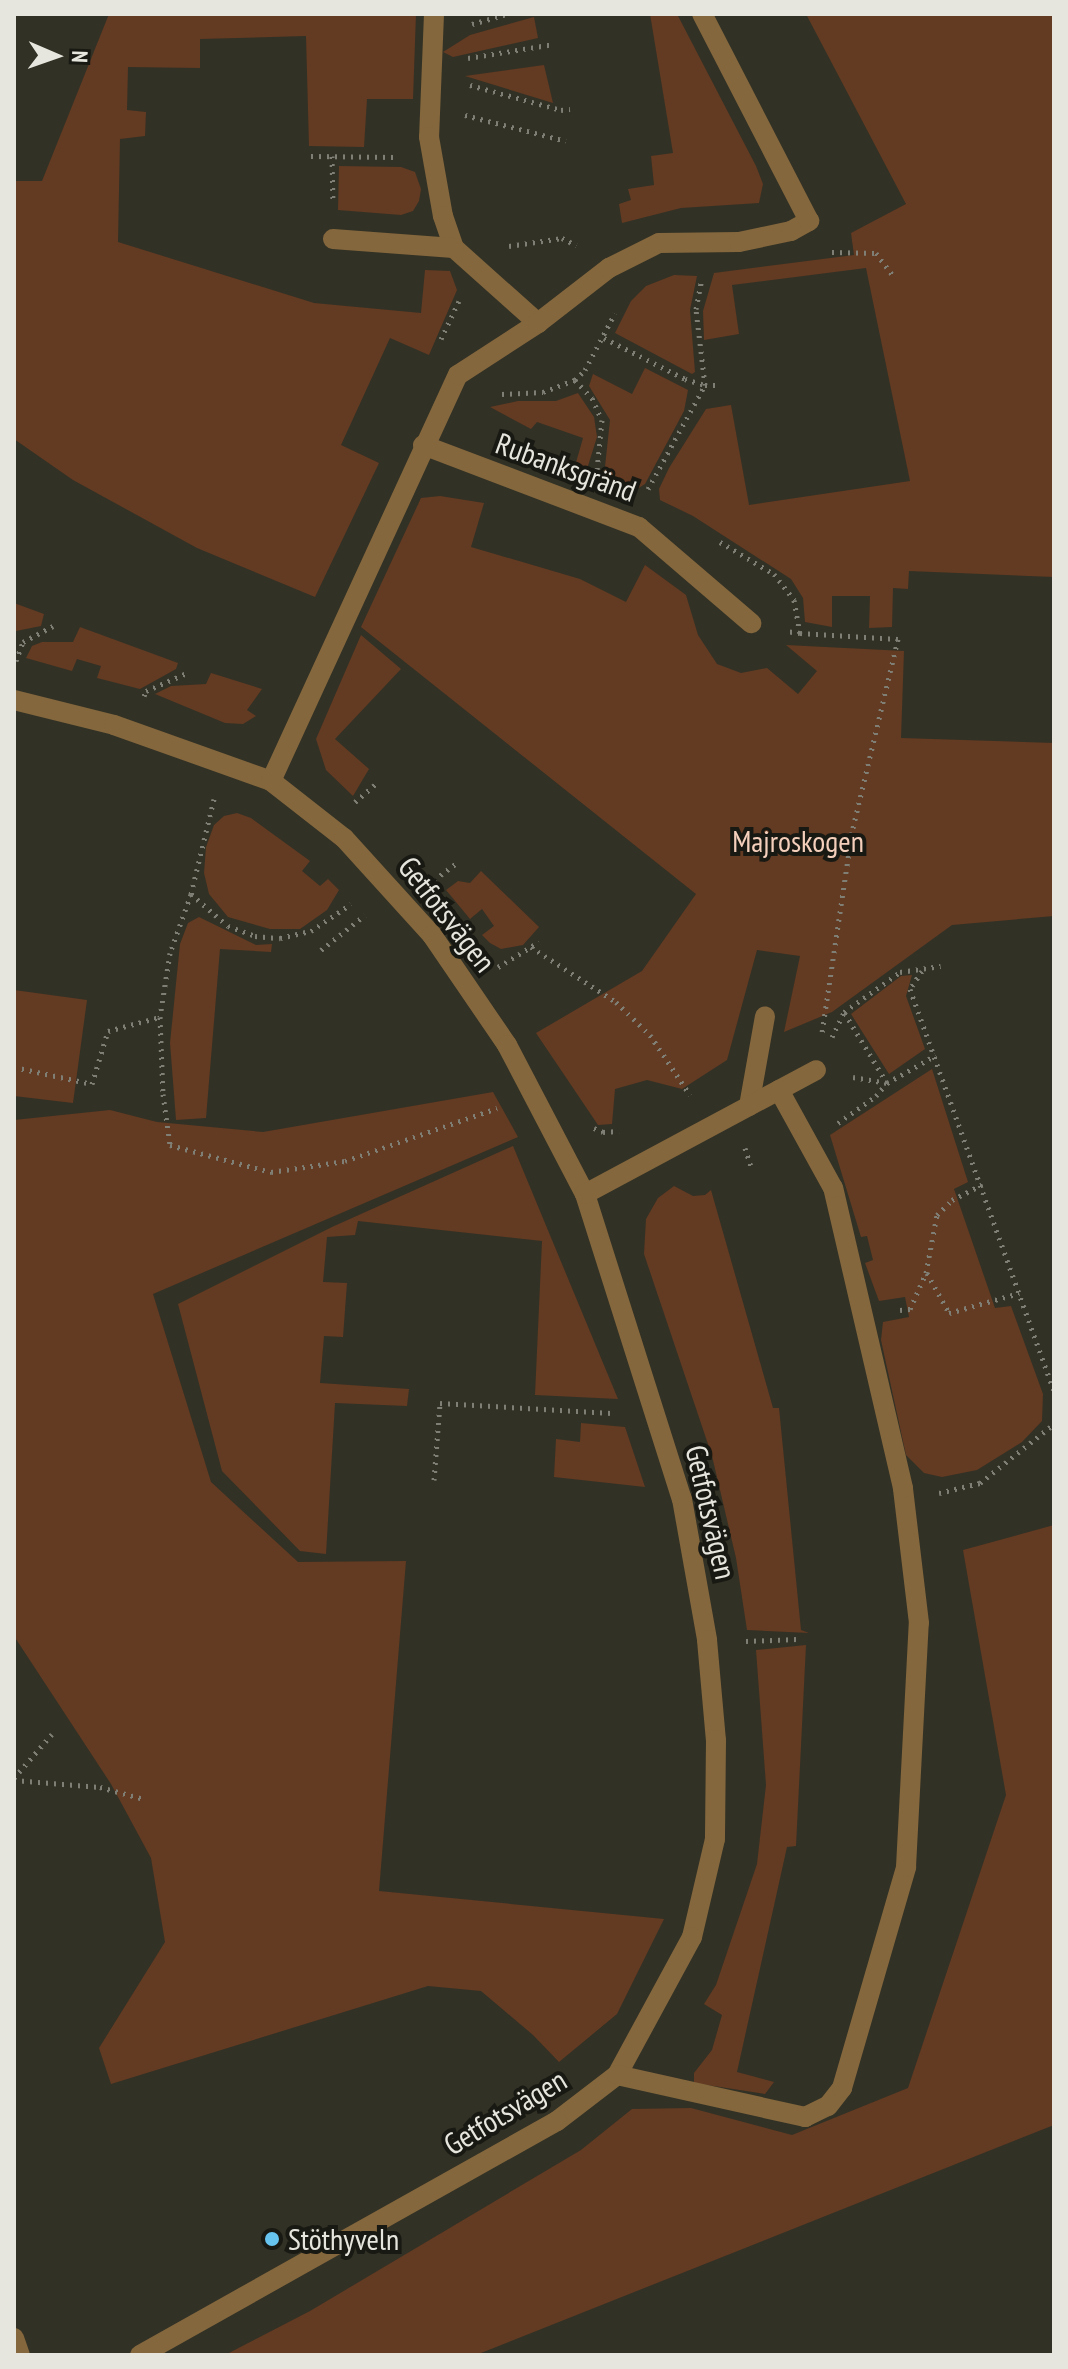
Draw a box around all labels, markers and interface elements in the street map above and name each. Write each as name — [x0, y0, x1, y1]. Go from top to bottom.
north arrow — [16, 16, 96, 96]
text: N — [66, 50, 94, 63]
street label: Rubanksgränd — [491, 425, 641, 509]
park label: Majroskogen — [732, 823, 864, 859]
street label: Getfotsvägen — [391, 849, 503, 979]
street label: Getfotsvägen — [678, 1442, 744, 1582]
street label: Getfotsvägen — [437, 2061, 573, 2163]
place label: Stöthyveln — [288, 2221, 399, 2257]
marker: Stöthyveln — [263, 2230, 281, 2248]

